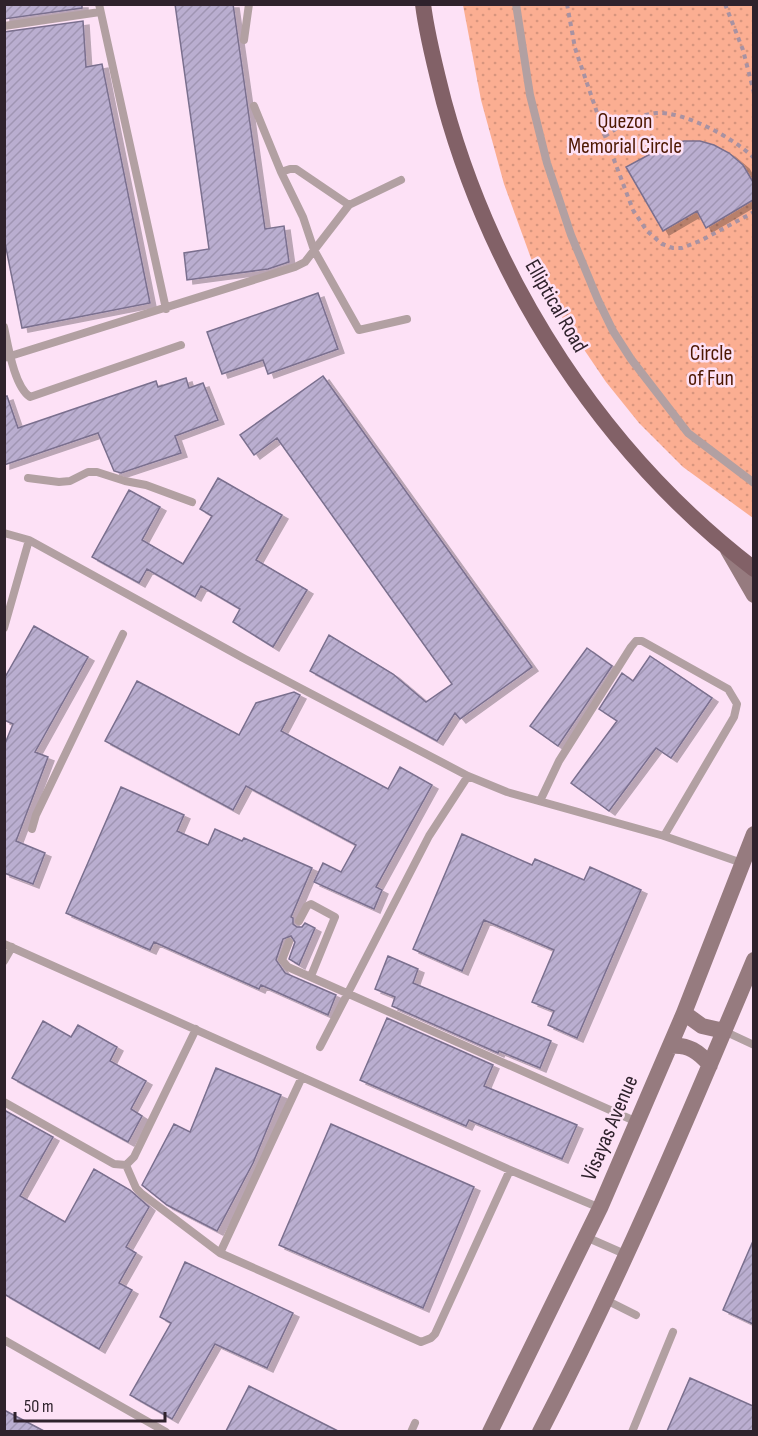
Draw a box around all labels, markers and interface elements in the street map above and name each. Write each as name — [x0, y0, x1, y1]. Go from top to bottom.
park label: Quezon Memorial Circle — [568, 108, 682, 160]
street label: Elliptical Road — [519, 255, 593, 357]
park label: Circle of Fun — [688, 340, 734, 392]
street label: Visayas Avenue — [576, 1071, 644, 1185]
scale bar — [15, 1385, 165, 1423]
text: 50 m — [24, 1396, 54, 1417]

